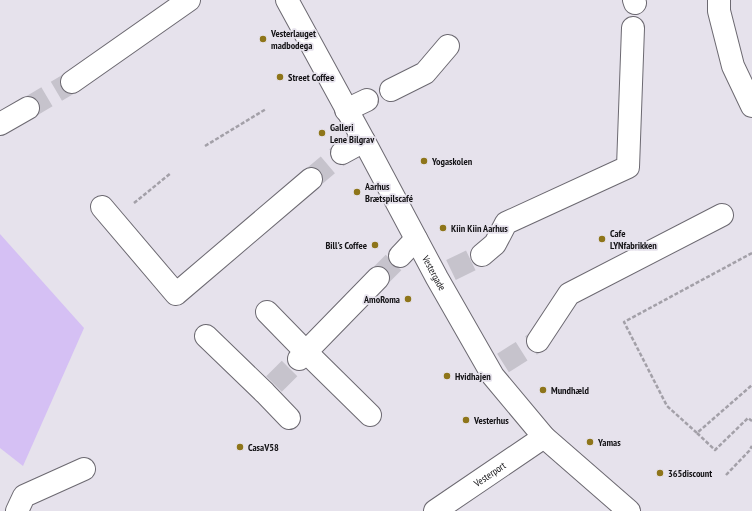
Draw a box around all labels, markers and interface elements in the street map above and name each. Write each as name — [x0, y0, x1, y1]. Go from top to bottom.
place label: Vesterlauget madbodega — [270, 27, 316, 52]
marker: Vesterlauget madbodega — [258, 34, 268, 44]
place label: Street Coffee — [288, 71, 334, 84]
marker: Street Coffee — [275, 72, 285, 82]
place label: Galleri Lene Bilgrav — [330, 121, 375, 146]
marker: Galleri Lene Bilgrav — [317, 128, 327, 138]
place label: Yogaskolen — [431, 155, 473, 168]
marker: Yogaskolen — [419, 156, 429, 166]
place label: Aarhus Brætspilscafé — [364, 180, 413, 205]
marker: Aarhus Brætspilscafé — [352, 187, 362, 197]
place label: Kiin Kiin Aarhus — [451, 222, 508, 235]
marker: Kiin Kiin Aarhus — [438, 223, 448, 233]
place label: Cafe LYNfabrikken — [610, 227, 657, 252]
marker: Cafe LYNfabrikken — [597, 234, 607, 244]
place label: Bill's Coffee — [325, 239, 367, 252]
marker: Bill's Coffee — [370, 240, 380, 250]
street label: Vestergade — [419, 252, 449, 293]
place label: AmoRoma — [363, 293, 400, 306]
marker: AmoRoma — [403, 294, 413, 304]
place label: Hvidhajen — [455, 370, 491, 383]
marker: Hvidhajen — [442, 371, 452, 381]
place label: Mundhæld — [551, 384, 589, 397]
marker: Mundhæld — [538, 385, 548, 395]
place label: Vesterhus — [473, 414, 509, 427]
marker: Vesterhus — [461, 415, 471, 425]
place label: Yamas — [597, 436, 621, 449]
marker: Yamas — [585, 437, 595, 447]
place label: CasaV58 — [248, 441, 279, 454]
marker: CasaV58 — [235, 442, 245, 452]
street label: Vesterport — [471, 459, 508, 490]
place label: 365discount — [668, 467, 712, 480]
marker: 365discount — [655, 468, 665, 478]

